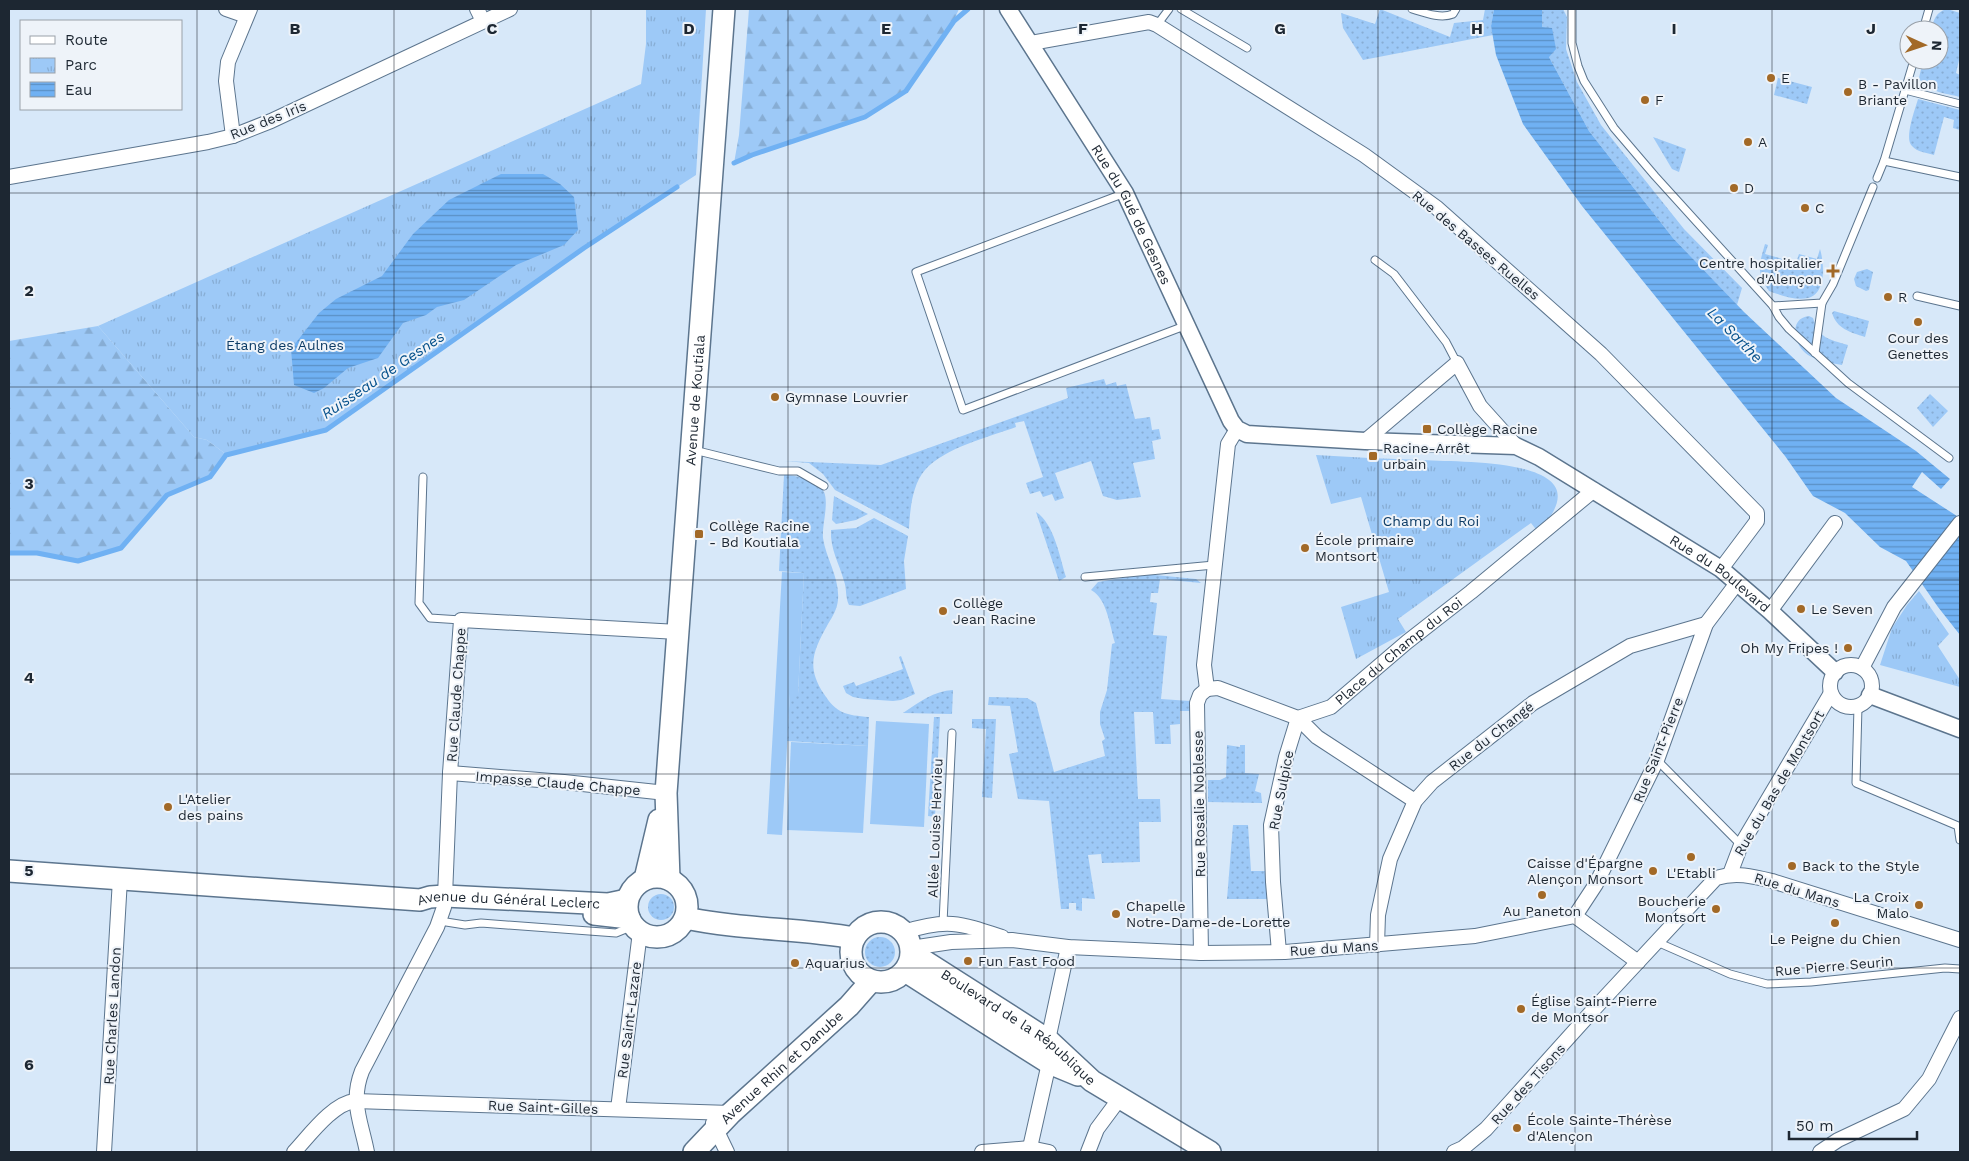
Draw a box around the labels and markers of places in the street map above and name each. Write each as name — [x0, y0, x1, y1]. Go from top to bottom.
place label: E — [1781, 70, 1790, 86]
marker: E — [1765, 72, 1777, 84]
place label: B - Pavillon Briante — [1858, 76, 1937, 108]
marker: B - Pavillon Briante — [1842, 86, 1854, 98]
place label: F — [1655, 92, 1664, 108]
marker: F — [1639, 94, 1651, 106]
place label: A — [1758, 134, 1767, 150]
marker: A — [1742, 136, 1754, 148]
place label: D — [1744, 180, 1754, 196]
marker: D — [1728, 182, 1740, 194]
place label: C — [1815, 200, 1825, 216]
marker: C — [1799, 202, 1811, 214]
place label: Centre hospitalier d'Alençon — [1699, 255, 1822, 287]
marker: Centre hospitalier d'Alençon — [1826, 264, 1840, 278]
place label: R — [1898, 289, 1907, 305]
marker: R — [1882, 291, 1894, 303]
marker: Cour des Genettes — [1912, 316, 1924, 328]
place label: Cour des Genettes — [1887, 330, 1949, 362]
place label: Gymnase Louvrier — [785, 389, 908, 405]
marker: Gymnase Louvrier — [769, 391, 781, 403]
place label: Collège Racine — [1437, 421, 1538, 437]
marker: Collège Racine — [1421, 423, 1433, 435]
place label: Racine-Arrêt urbain — [1383, 440, 1470, 472]
marker: Racine-Arrêt urbain — [1367, 450, 1379, 462]
place label: Collège Racine - Bd Koutiala — [709, 518, 810, 550]
marker: Collège Racine - Bd Koutiala — [693, 528, 705, 540]
place label: École primaire Montsort — [1315, 532, 1414, 564]
marker: École primaire Montsort — [1299, 542, 1311, 554]
place label: Collège Jean Racine — [953, 595, 1036, 627]
place label: Le Seven — [1811, 601, 1873, 617]
marker: Le Seven — [1795, 603, 1807, 615]
marker: Collège Jean Racine — [937, 605, 949, 617]
place label: Oh My Fripes ! — [1740, 640, 1838, 656]
marker: Oh My Fripes ! — [1842, 642, 1854, 654]
place label: L'Atelier des pains — [178, 791, 243, 823]
marker: L'Atelier des pains — [162, 801, 174, 813]
marker: L'Etabli — [1685, 851, 1697, 863]
place label: Caisse d'Épargne Alençon Monsort — [1527, 855, 1643, 887]
place label: Back to the Style — [1802, 858, 1920, 874]
marker: Back to the Style — [1786, 860, 1798, 872]
marker: Caisse d'Épargne Alençon Monsort — [1647, 865, 1659, 877]
place label: L'Etabli — [1666, 865, 1716, 881]
marker: Au Paneton — [1536, 889, 1548, 901]
place label: La Croix Malo — [1854, 889, 1909, 921]
place label: Boucherie Montsort — [1638, 893, 1706, 925]
place label: Chapelle Notre-Dame-de-Lorette — [1126, 898, 1290, 930]
marker: La Croix Malo — [1913, 899, 1925, 911]
place label: Au Paneton — [1503, 903, 1581, 919]
marker: Boucherie Montsort — [1710, 903, 1722, 915]
marker: Chapelle Notre-Dame-de-Lorette — [1110, 908, 1122, 920]
marker: Le Peigne du Chien — [1829, 917, 1841, 929]
place label: Le Peigne du Chien — [1769, 931, 1901, 947]
place label: Fun Fast Food — [978, 953, 1075, 969]
place label: Aquarius — [805, 955, 865, 971]
marker: Fun Fast Food — [962, 955, 974, 967]
marker: Aquarius — [789, 957, 801, 969]
place label: Église Saint-Pierre de Montsor — [1531, 993, 1657, 1025]
marker: Église Saint-Pierre de Montsor — [1515, 1003, 1527, 1015]
place label: École Sainte-Thérèse d'Alençon — [1527, 1112, 1672, 1144]
marker: École Sainte-Thérèse d'Alençon — [1511, 1122, 1523, 1134]

